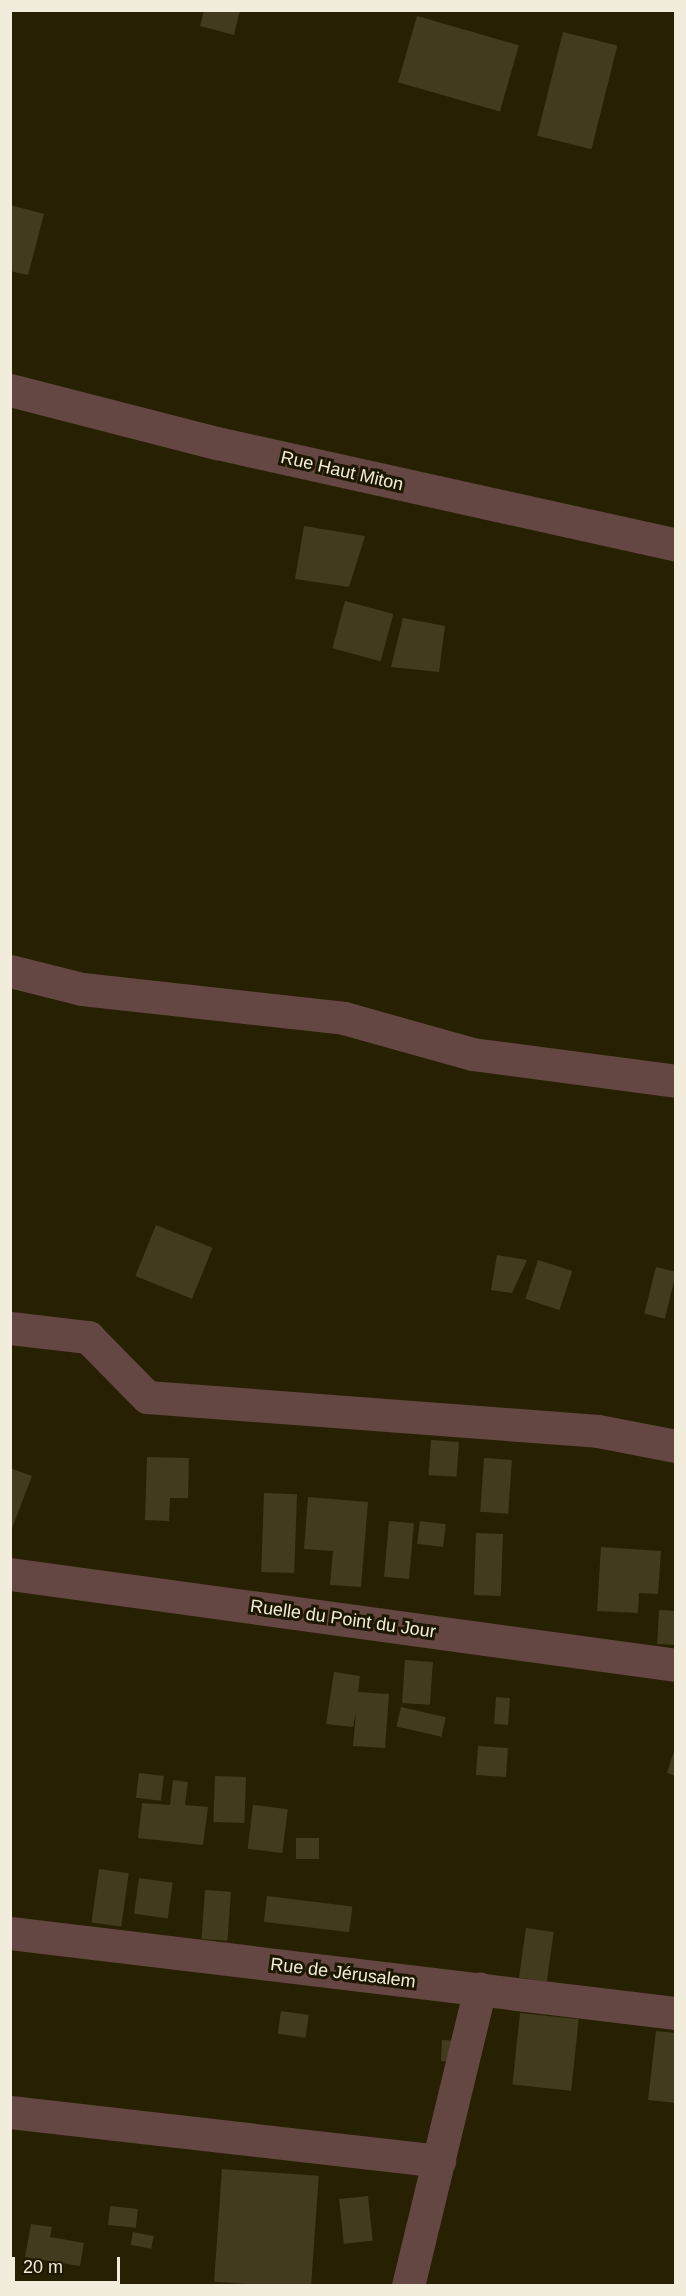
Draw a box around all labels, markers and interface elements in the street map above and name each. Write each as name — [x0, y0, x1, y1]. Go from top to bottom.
street label: Rue Haut Miton — [279, 446, 405, 496]
street label: Ruelle du Point du Jour — [249, 1595, 437, 1643]
street label: Rue de Jérusalem — [269, 1953, 417, 1993]
scale bar — [15, 2245, 123, 2283]
text: 20 m — [23, 2257, 63, 2277]

